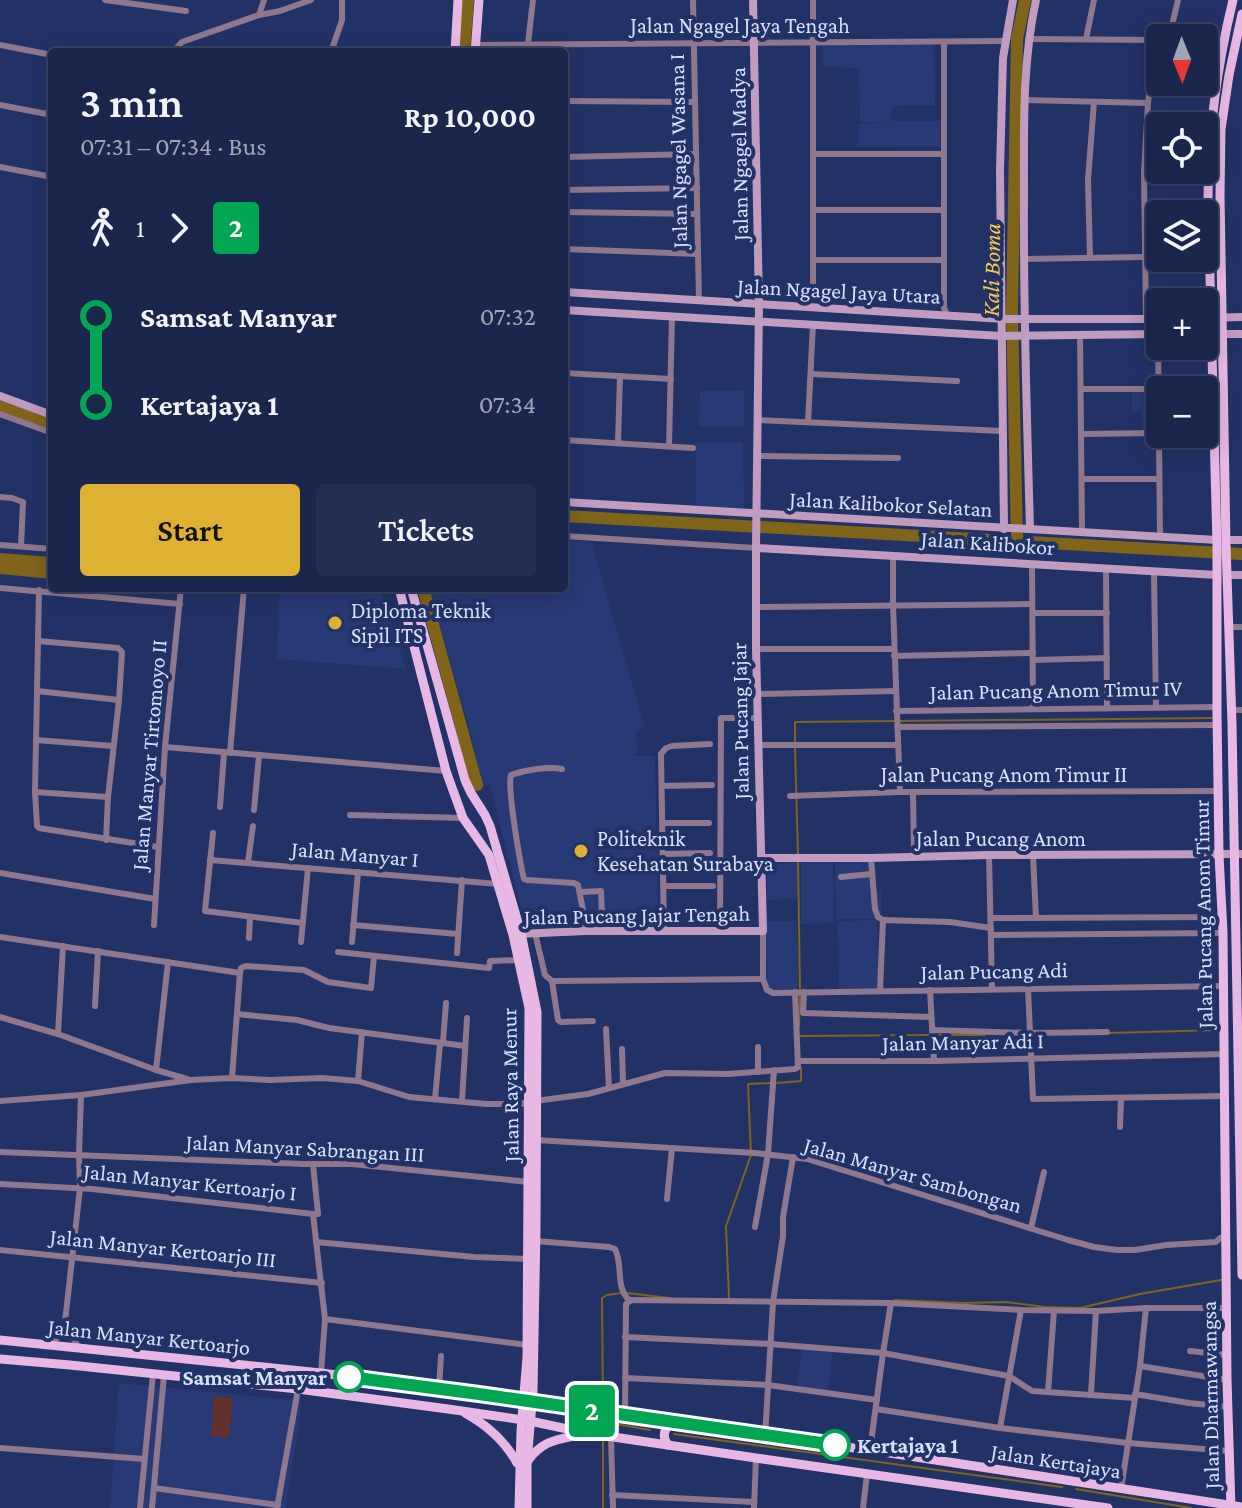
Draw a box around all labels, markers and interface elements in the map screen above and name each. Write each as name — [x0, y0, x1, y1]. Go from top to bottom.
street label: Jalan Ngagel Jaya Tengah — [628, 13, 850, 38]
north arrow — [1146, 24, 1218, 96]
map controls — [1146, 24, 1218, 448]
street label: Jalan Ngagel Wasana I — [664, 53, 692, 251]
street label: Jalan Ngagel Madya — [725, 67, 753, 243]
text: 3 min — [80, 78, 183, 126]
text: Rp 10,000 — [404, 100, 536, 133]
button: locate — [1146, 112, 1218, 184]
text: 07:31 – 07:34 · Bus — [80, 132, 266, 161]
button: layers — [1146, 200, 1218, 272]
icon: walk — [80, 206, 124, 250]
icon: forward — [157, 206, 201, 250]
text: 2 — [229, 212, 243, 243]
text: 1 — [136, 214, 145, 243]
water label: Kali Boma — [977, 223, 1005, 317]
street label: Jalan Ngagel Jaya Utara — [735, 273, 941, 309]
button: + — [1146, 288, 1218, 360]
text: Samsat Manyar — [140, 300, 337, 333]
text: 07:32 — [480, 302, 536, 331]
button: − — [1146, 376, 1218, 448]
text: Kertajaya 1 — [140, 388, 279, 421]
text: 07:34 — [479, 390, 536, 419]
button: Start — [80, 484, 300, 576]
button: Tickets — [316, 484, 536, 576]
street label: Jalan Kalibokor Selatan — [787, 486, 993, 522]
street label: Jalan Kalibokor — [918, 526, 1056, 560]
place label: Diploma Teknik Sipil ITS — [351, 598, 491, 648]
marker: Diploma Teknik Sipil ITS — [326, 614, 344, 632]
street label: Jalan Manyar Tirtomoyo II — [126, 639, 172, 873]
street label: Jalan Pucang Jajar — [726, 642, 754, 802]
street label: Jalan Pucang Anom Timur IV — [928, 675, 1183, 705]
street label: Jalan Pucang Anom Timur II — [879, 762, 1127, 787]
street label: Jalan Pucang Anom Timur — [1188, 799, 1218, 1031]
place label: Politeknik Kesehatan Surabaya — [597, 826, 774, 876]
street label: Jalan Pucang Anom — [914, 826, 1086, 851]
street label: Jalan Manyar I — [288, 836, 420, 872]
marker: Politeknik Kesehatan Surabaya — [572, 842, 590, 860]
street label: Jalan Pucang Jajar Tengah — [522, 901, 751, 930]
street label: Jalan Pucang Adi — [918, 957, 1068, 985]
street label: Jalan Raya Menur — [496, 1008, 524, 1164]
street label: Jalan Manyar Adi I — [880, 1028, 1044, 1056]
street label: Jalan Manyar Sabrangan III — [183, 1129, 425, 1167]
street label: Jalan Manyar Sambongan — [799, 1131, 1025, 1218]
street label: Jalan Manyar Kertoarjo I — [80, 1158, 298, 1206]
street label: Jalan Manyar Kertoarjo III — [47, 1223, 277, 1272]
street label: Jalan Dharmawangsa — [1196, 1301, 1224, 1491]
street label: Jalan Manyar Kertoarjo — [45, 1314, 251, 1360]
marker: Samsat Manyar — [334, 1362, 364, 1392]
place label: Samsat Manyar — [182, 1365, 327, 1390]
line badge: 2 — [566, 1385, 618, 1437]
text: 2 — [585, 1395, 599, 1426]
marker: Kertajaya 1 — [820, 1430, 850, 1460]
place label: Kertajaya 1 — [857, 1433, 959, 1458]
street label: Jalan Kertajaya — [987, 1438, 1123, 1484]

